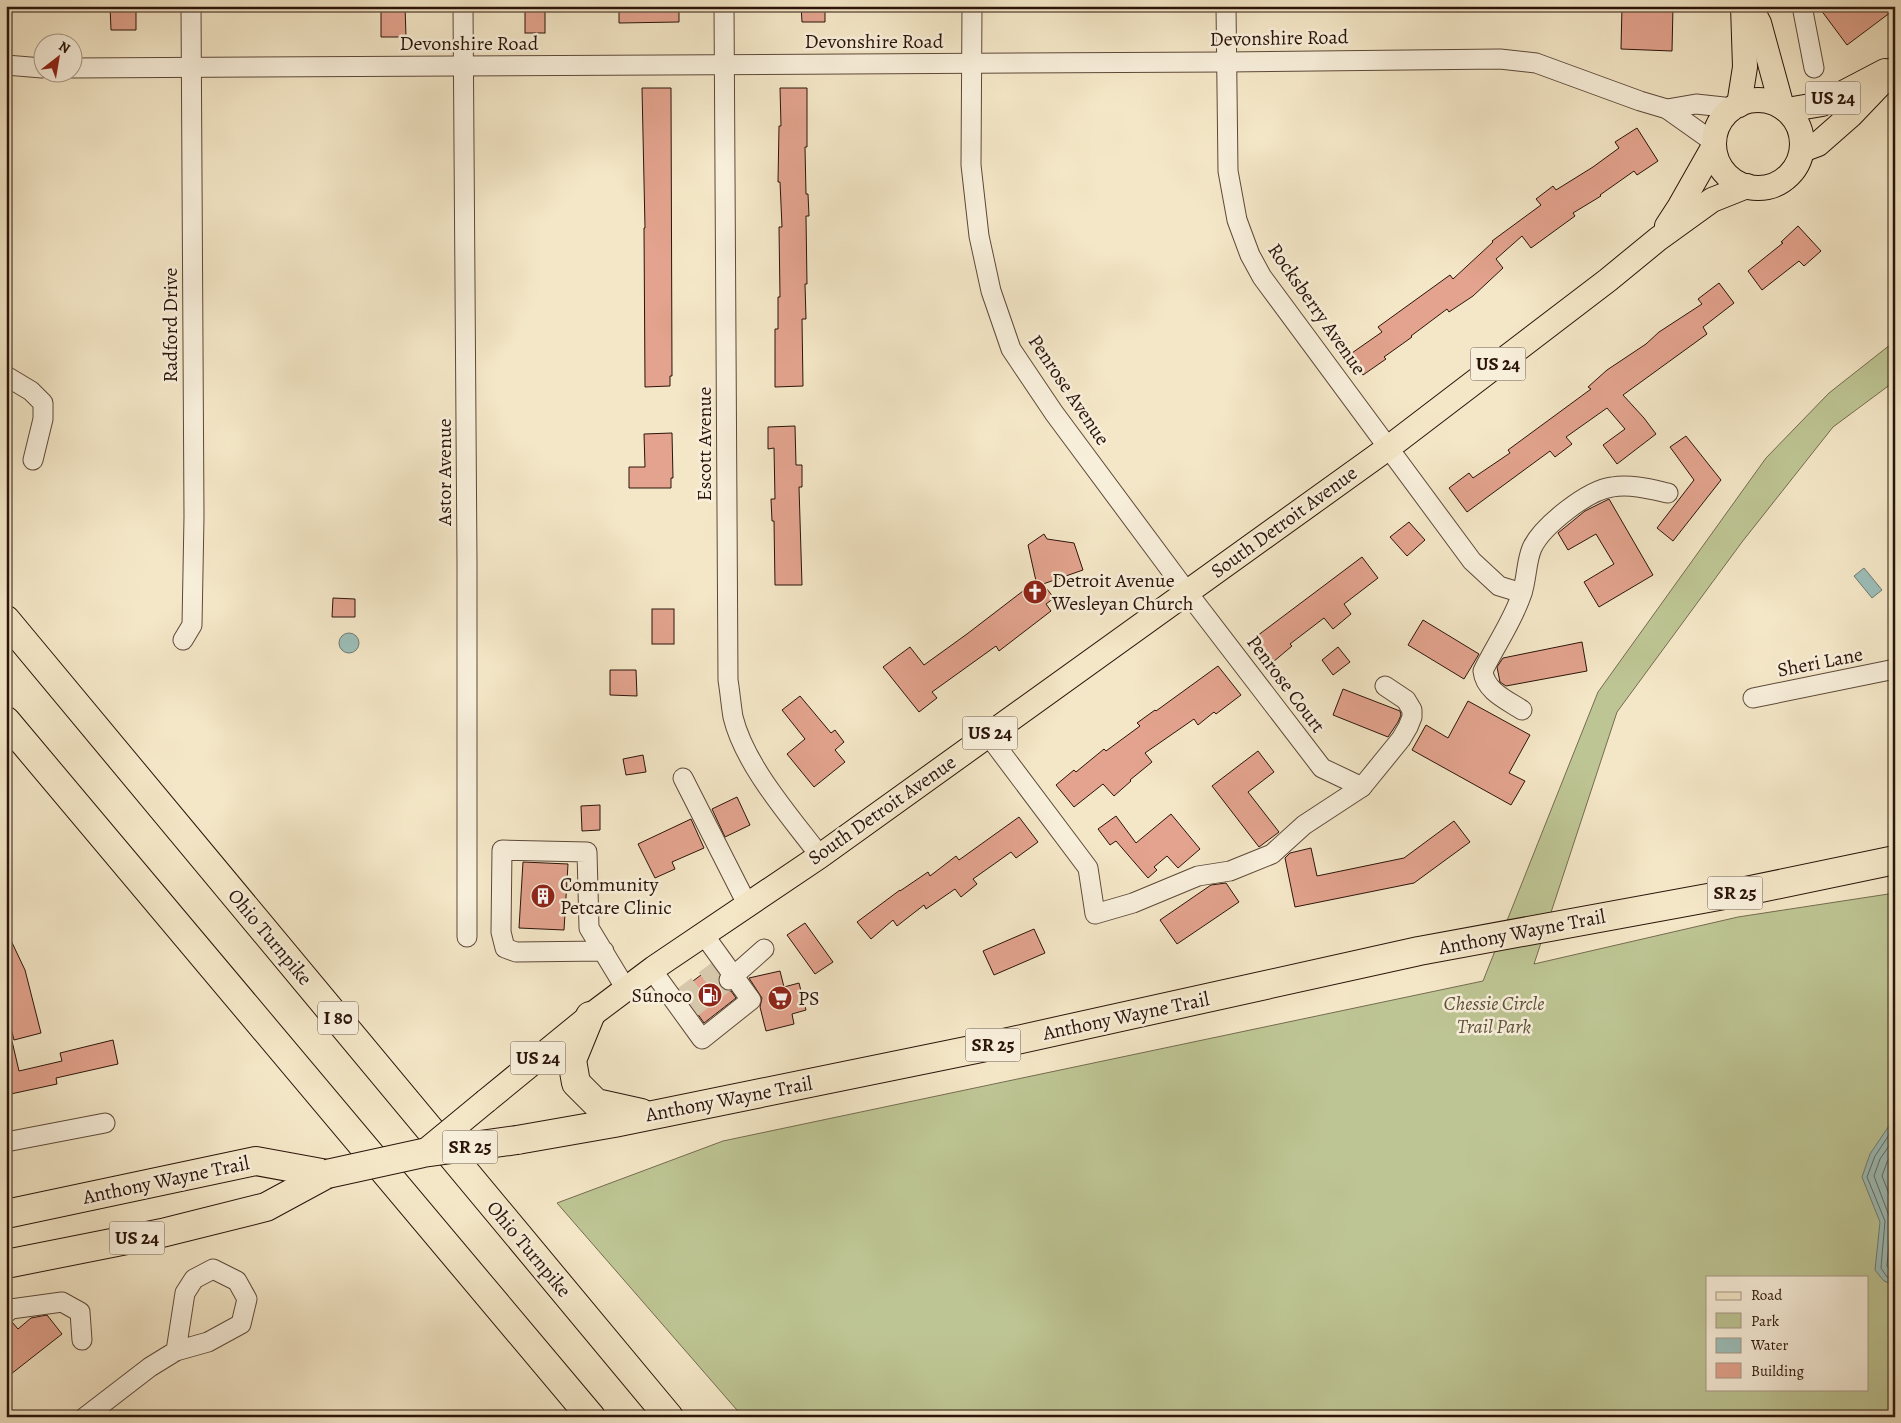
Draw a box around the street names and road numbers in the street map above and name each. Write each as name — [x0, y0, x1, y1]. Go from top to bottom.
street label: Devonshire Road — [1209, 23, 1349, 53]
street label: Devonshire Road — [805, 28, 944, 55]
street label: Devonshire Road — [400, 30, 539, 57]
road number: US 24 — [1806, 82, 1860, 115]
street label: Rocksberry Avenue — [1261, 238, 1373, 380]
street label: Radford Drive — [157, 267, 184, 383]
street label: Penrose Avenue — [1022, 329, 1116, 451]
road number: US 24 — [1470, 348, 1526, 380]
street label: Escott Avenue — [691, 387, 718, 501]
street label: Astor Avenue — [431, 418, 458, 527]
street label: South Detroit Avenue — [1205, 460, 1363, 584]
street label: Penrose Court — [1240, 630, 1332, 739]
street label: Sheri Lane — [1775, 640, 1865, 684]
road number: US 24 — [962, 716, 1018, 750]
street label: South Detroit Avenue — [803, 749, 961, 871]
road number: SR 25 — [1708, 876, 1762, 910]
street label: Ohio Turnpike — [222, 883, 318, 991]
street label: Anthony Wayne Trail — [1435, 903, 1608, 962]
street label: Anthony Wayne Trail — [1039, 985, 1212, 1047]
road number: I 80 — [318, 1001, 358, 1034]
road number: SR 25 — [966, 1028, 1020, 1062]
road number: US 24 — [510, 1042, 566, 1074]
street label: Anthony Wayne Trail — [642, 1070, 815, 1129]
road number: SR 25 — [442, 1130, 498, 1164]
street label: Anthony Wayne Trail — [79, 1149, 252, 1211]
street label: Ohio Turnpike — [481, 1195, 577, 1303]
road number: US 24 — [110, 1222, 164, 1254]

